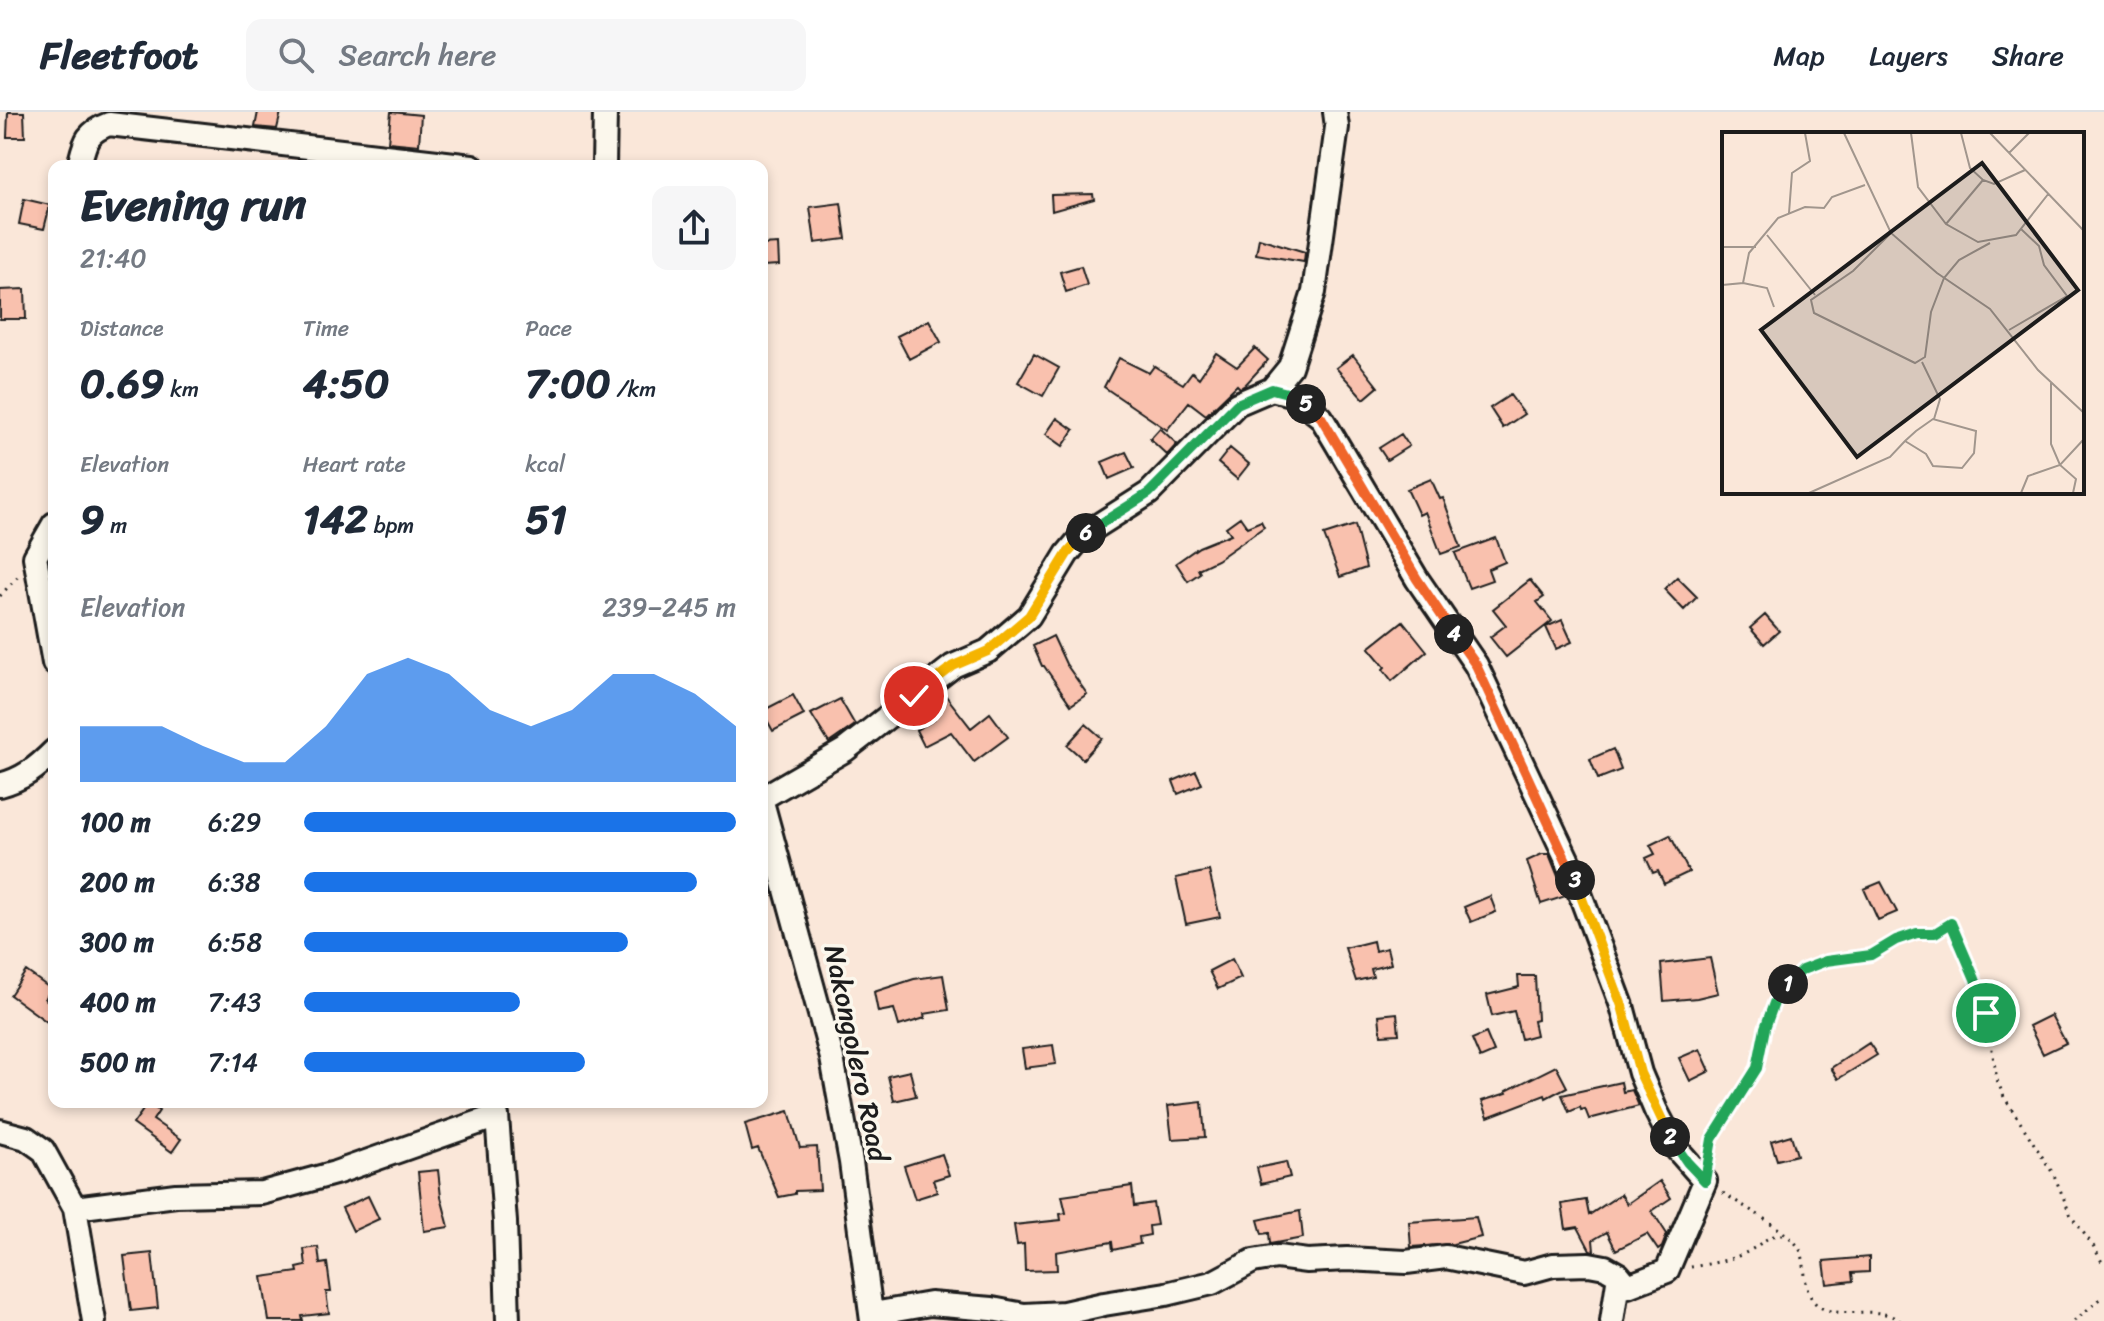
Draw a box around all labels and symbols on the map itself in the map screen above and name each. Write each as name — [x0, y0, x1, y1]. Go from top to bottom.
inset map — [1722, 132, 2084, 494]
pin: 5 — [1286, 384, 1326, 424]
pin: 6 — [1066, 513, 1106, 553]
pin: 4 — [1434, 614, 1474, 654]
pin — [880, 662, 948, 730]
pin: 3 — [1555, 860, 1595, 900]
street label: Nakongolero Road — [810, 940, 904, 1168]
pin: 1 — [1768, 964, 1808, 1004]
pin — [1952, 979, 2020, 1047]
pin: 2 — [1650, 1117, 1690, 1157]

